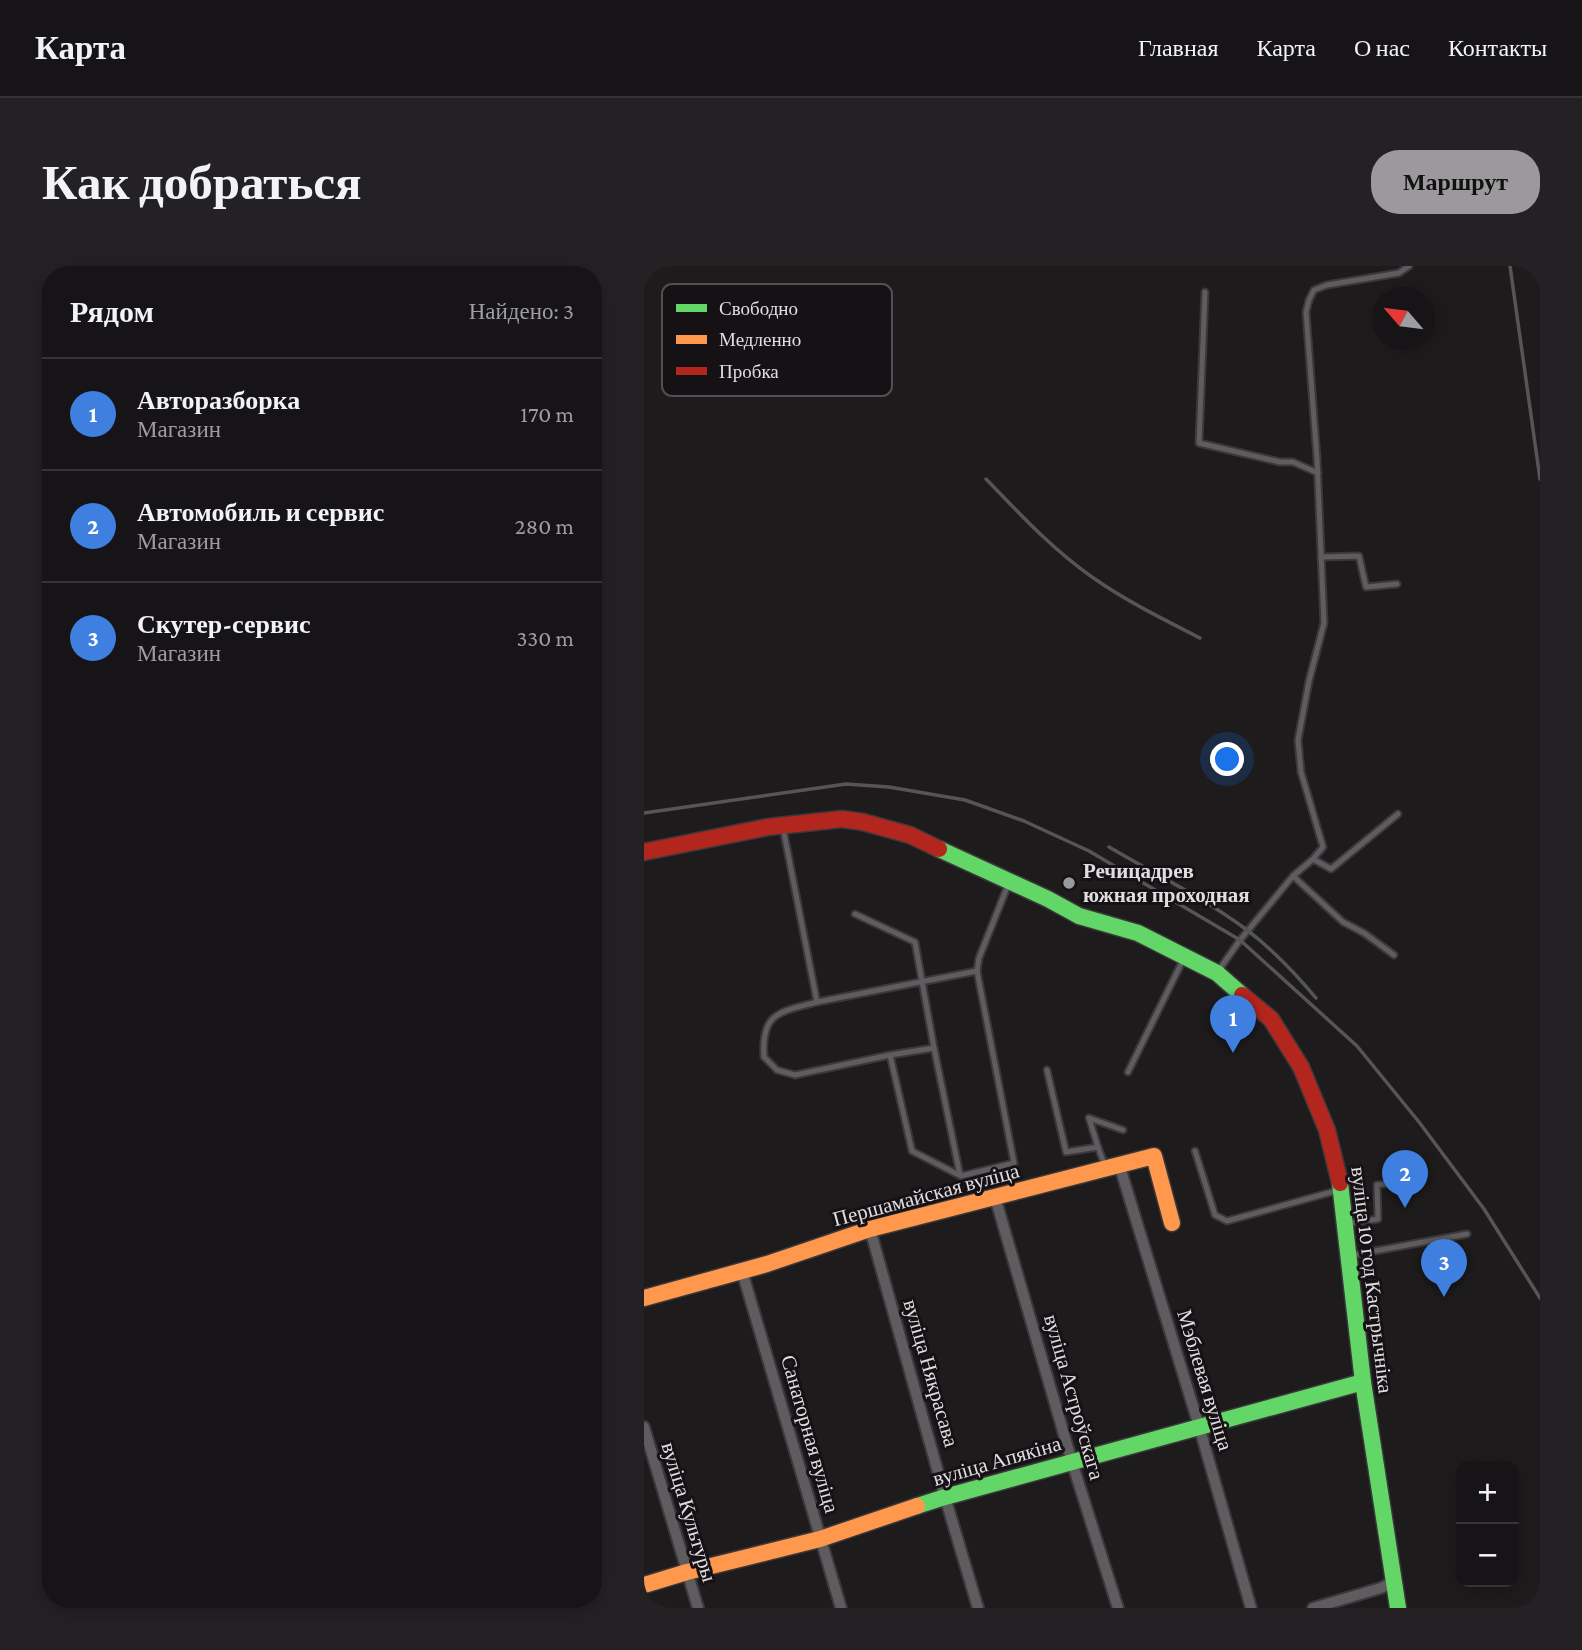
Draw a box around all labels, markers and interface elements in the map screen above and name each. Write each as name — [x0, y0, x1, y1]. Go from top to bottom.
text: Карта — [35, 29, 126, 66]
text: Главная — [1138, 34, 1219, 61]
text: Карта — [1257, 34, 1316, 61]
text: О нас — [1354, 34, 1410, 61]
text: Контакты — [1448, 34, 1547, 61]
button: Маршрут — [1371, 150, 1540, 214]
text: Как добраться — [42, 155, 362, 210]
legend — [662, 284, 892, 396]
north arrow — [1372, 287, 1435, 350]
text: Рядом — [70, 295, 154, 328]
text: Найдено: 3 — [469, 298, 574, 324]
text: Свободно — [719, 298, 798, 319]
text: Медленно — [719, 329, 801, 350]
text: Пробка — [719, 361, 779, 382]
text: Авторазборка — [137, 386, 300, 415]
text: 1 — [89, 401, 97, 427]
text: 170 m — [520, 401, 574, 427]
text: Магазин — [137, 416, 221, 442]
text: Автомобиль и сервис — [137, 498, 384, 527]
text: 2 — [87, 513, 99, 539]
text: 280 m — [515, 513, 574, 539]
text: Магазин — [137, 528, 221, 554]
text: Скутер-сервис — [137, 610, 311, 639]
text: 3 — [87, 625, 99, 651]
text: 330 m — [516, 625, 574, 651]
text: Магазин — [137, 640, 221, 666]
your location — [1210, 742, 1244, 776]
place label: Речицадрев южная проходная — [1083, 859, 1250, 907]
marker: Речицадрев южная проходная — [1061, 875, 1077, 891]
pin: 1 — [1210, 995, 1256, 1053]
pin: 2 — [1382, 1150, 1428, 1208]
street label: Першамайская вуліца — [830, 1158, 1022, 1231]
street label: вуліца 10 год Кастрычніка — [1346, 1165, 1398, 1395]
pin: 3 — [1421, 1239, 1467, 1297]
street label: вуліца Някрасава — [898, 1296, 964, 1450]
street label: Мэблевая вуліца — [1172, 1307, 1238, 1454]
street label: вуліца Астроўскага — [1039, 1312, 1109, 1483]
street label: Санаторная вуліца — [776, 1352, 844, 1516]
street label: вуліца Апякіна — [930, 1431, 1065, 1491]
street label: вуліца Культуры — [656, 1439, 722, 1585]
map controls — [1456, 1461, 1519, 1587]
button: + — [1456, 1461, 1519, 1524]
button: − — [1456, 1524, 1519, 1587]

